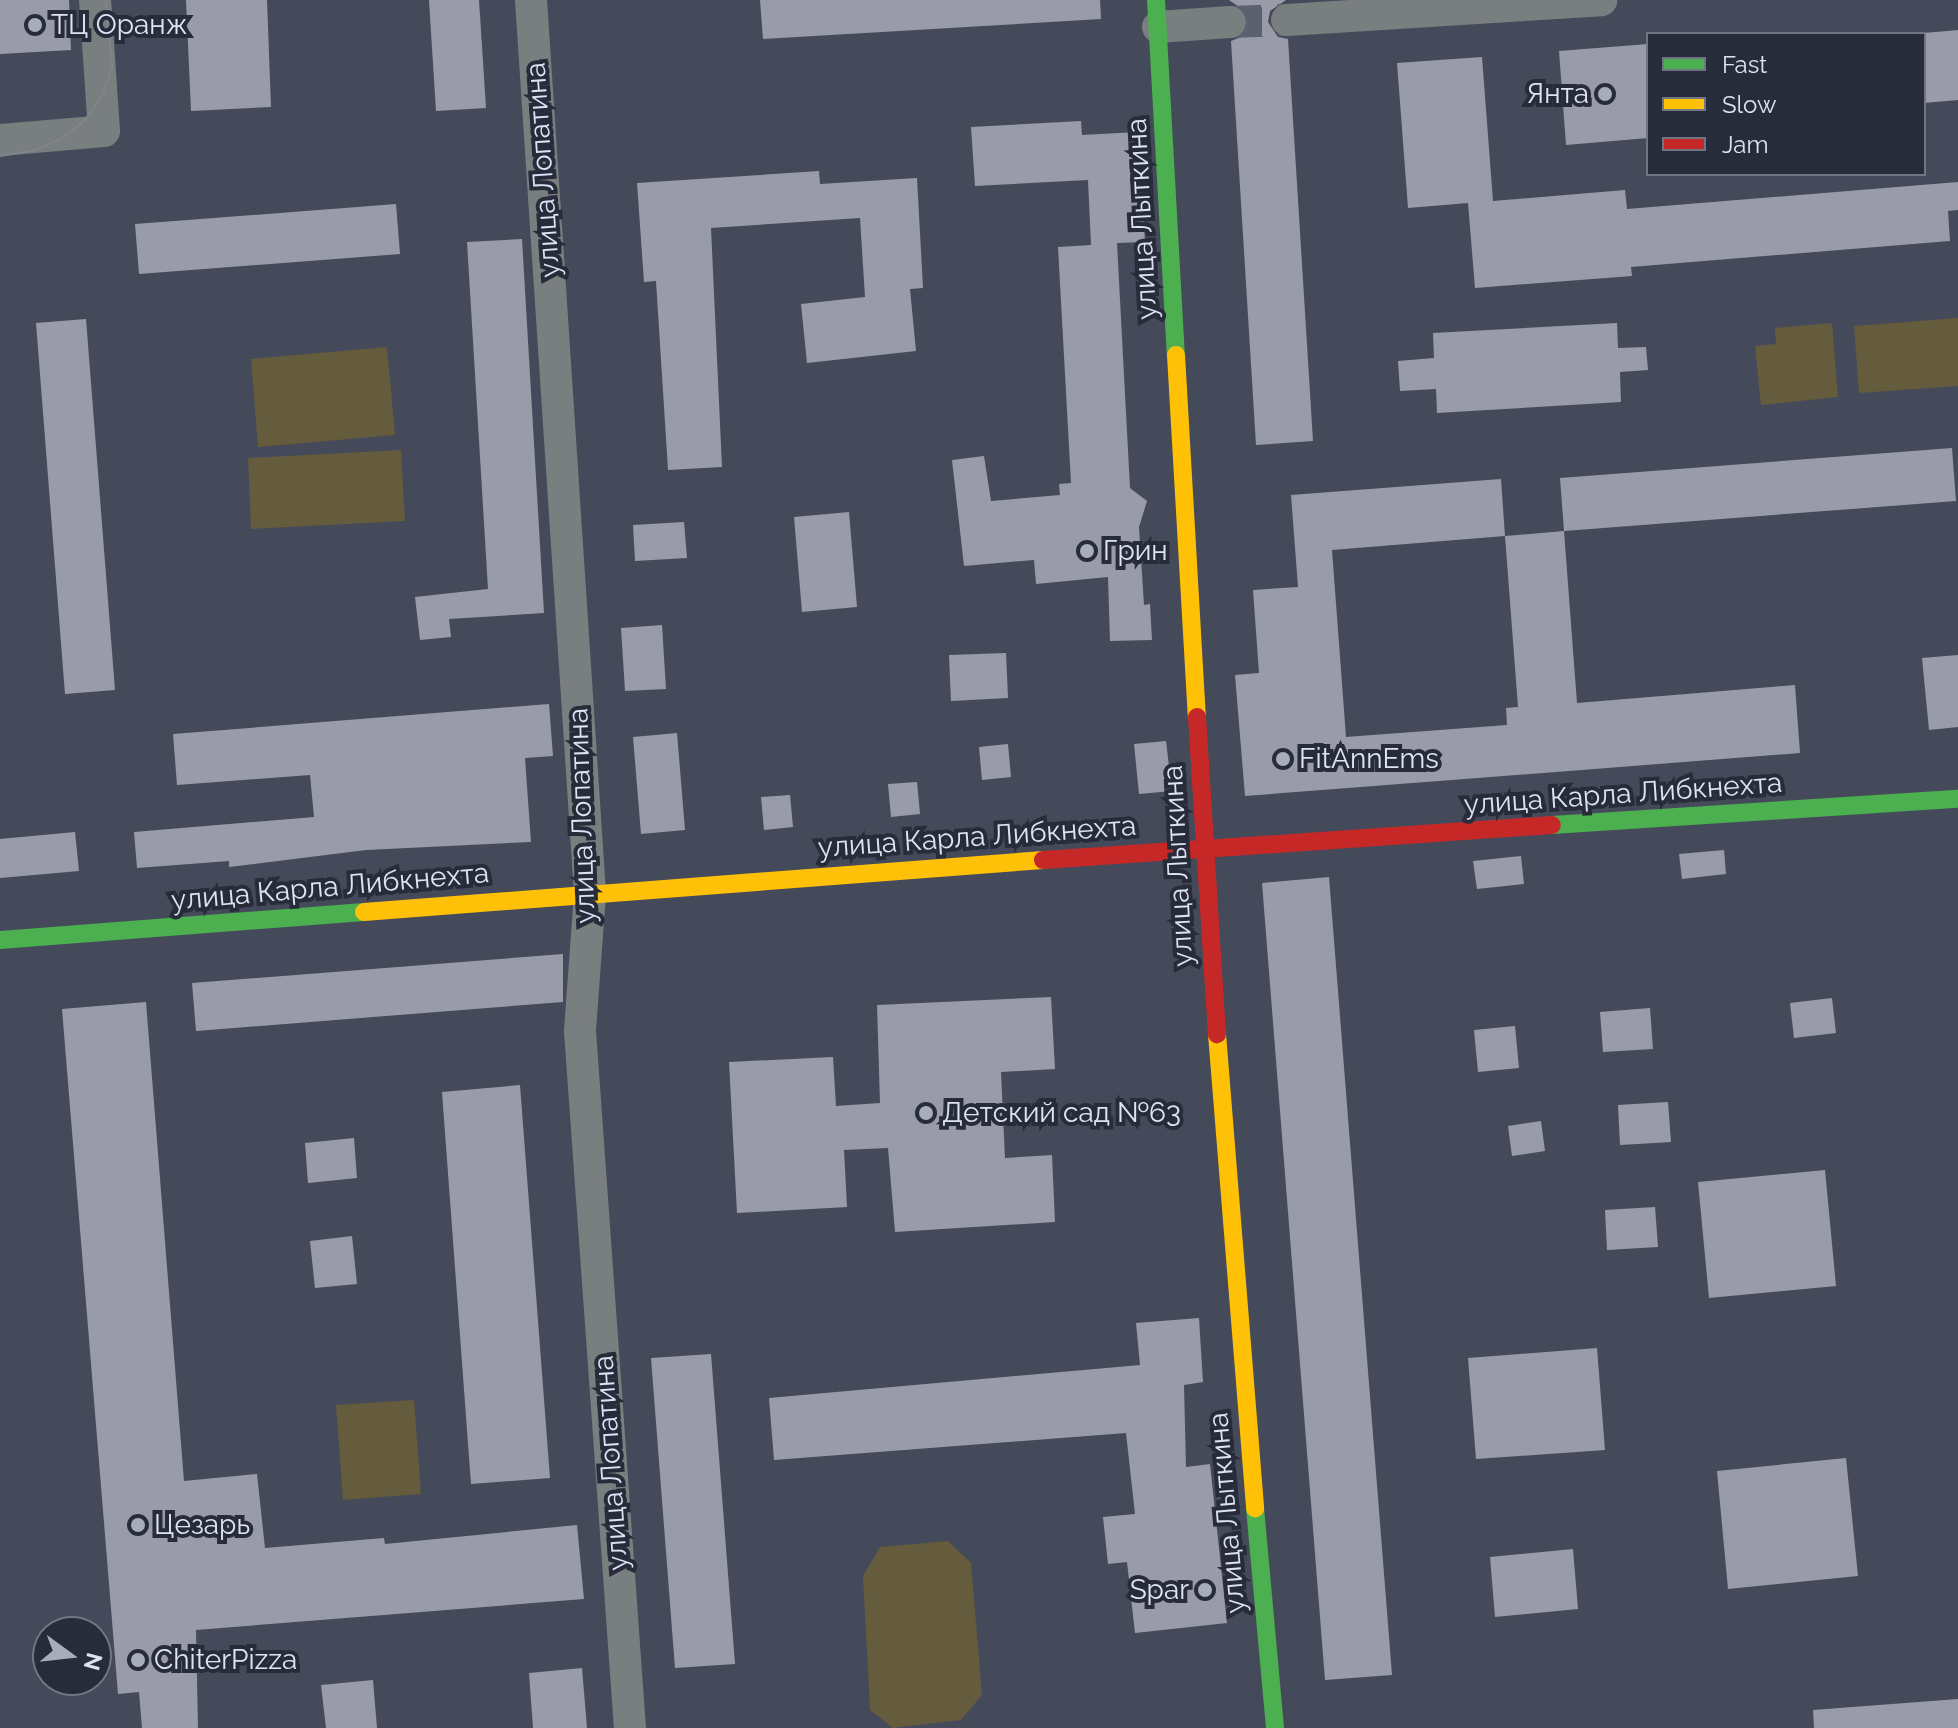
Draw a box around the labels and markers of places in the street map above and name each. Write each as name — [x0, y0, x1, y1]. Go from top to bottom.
place label: ТЦ Оранж — [51, 8, 188, 42]
marker: ТЦ Оранж — [26, 16, 44, 34]
place label: Янта — [1526, 77, 1589, 111]
marker: Янта — [1596, 85, 1614, 103]
place label: Грин — [1103, 534, 1168, 568]
marker: Грин — [1078, 542, 1096, 560]
place label: FitAnnEms — [1299, 742, 1439, 776]
marker: FitAnnEms — [1274, 750, 1292, 768]
place label: Детский сад №63 — [942, 1096, 1181, 1130]
marker: Детский сад №63 — [917, 1104, 935, 1122]
place label: Цезарь — [154, 1508, 250, 1542]
marker: Цезарь — [129, 1516, 147, 1534]
place label: Spar — [1130, 1573, 1189, 1607]
marker: Spar — [1196, 1581, 1214, 1599]
place label: ChiterPizza — [154, 1643, 297, 1677]
marker: ChiterPizza — [129, 1651, 147, 1669]

